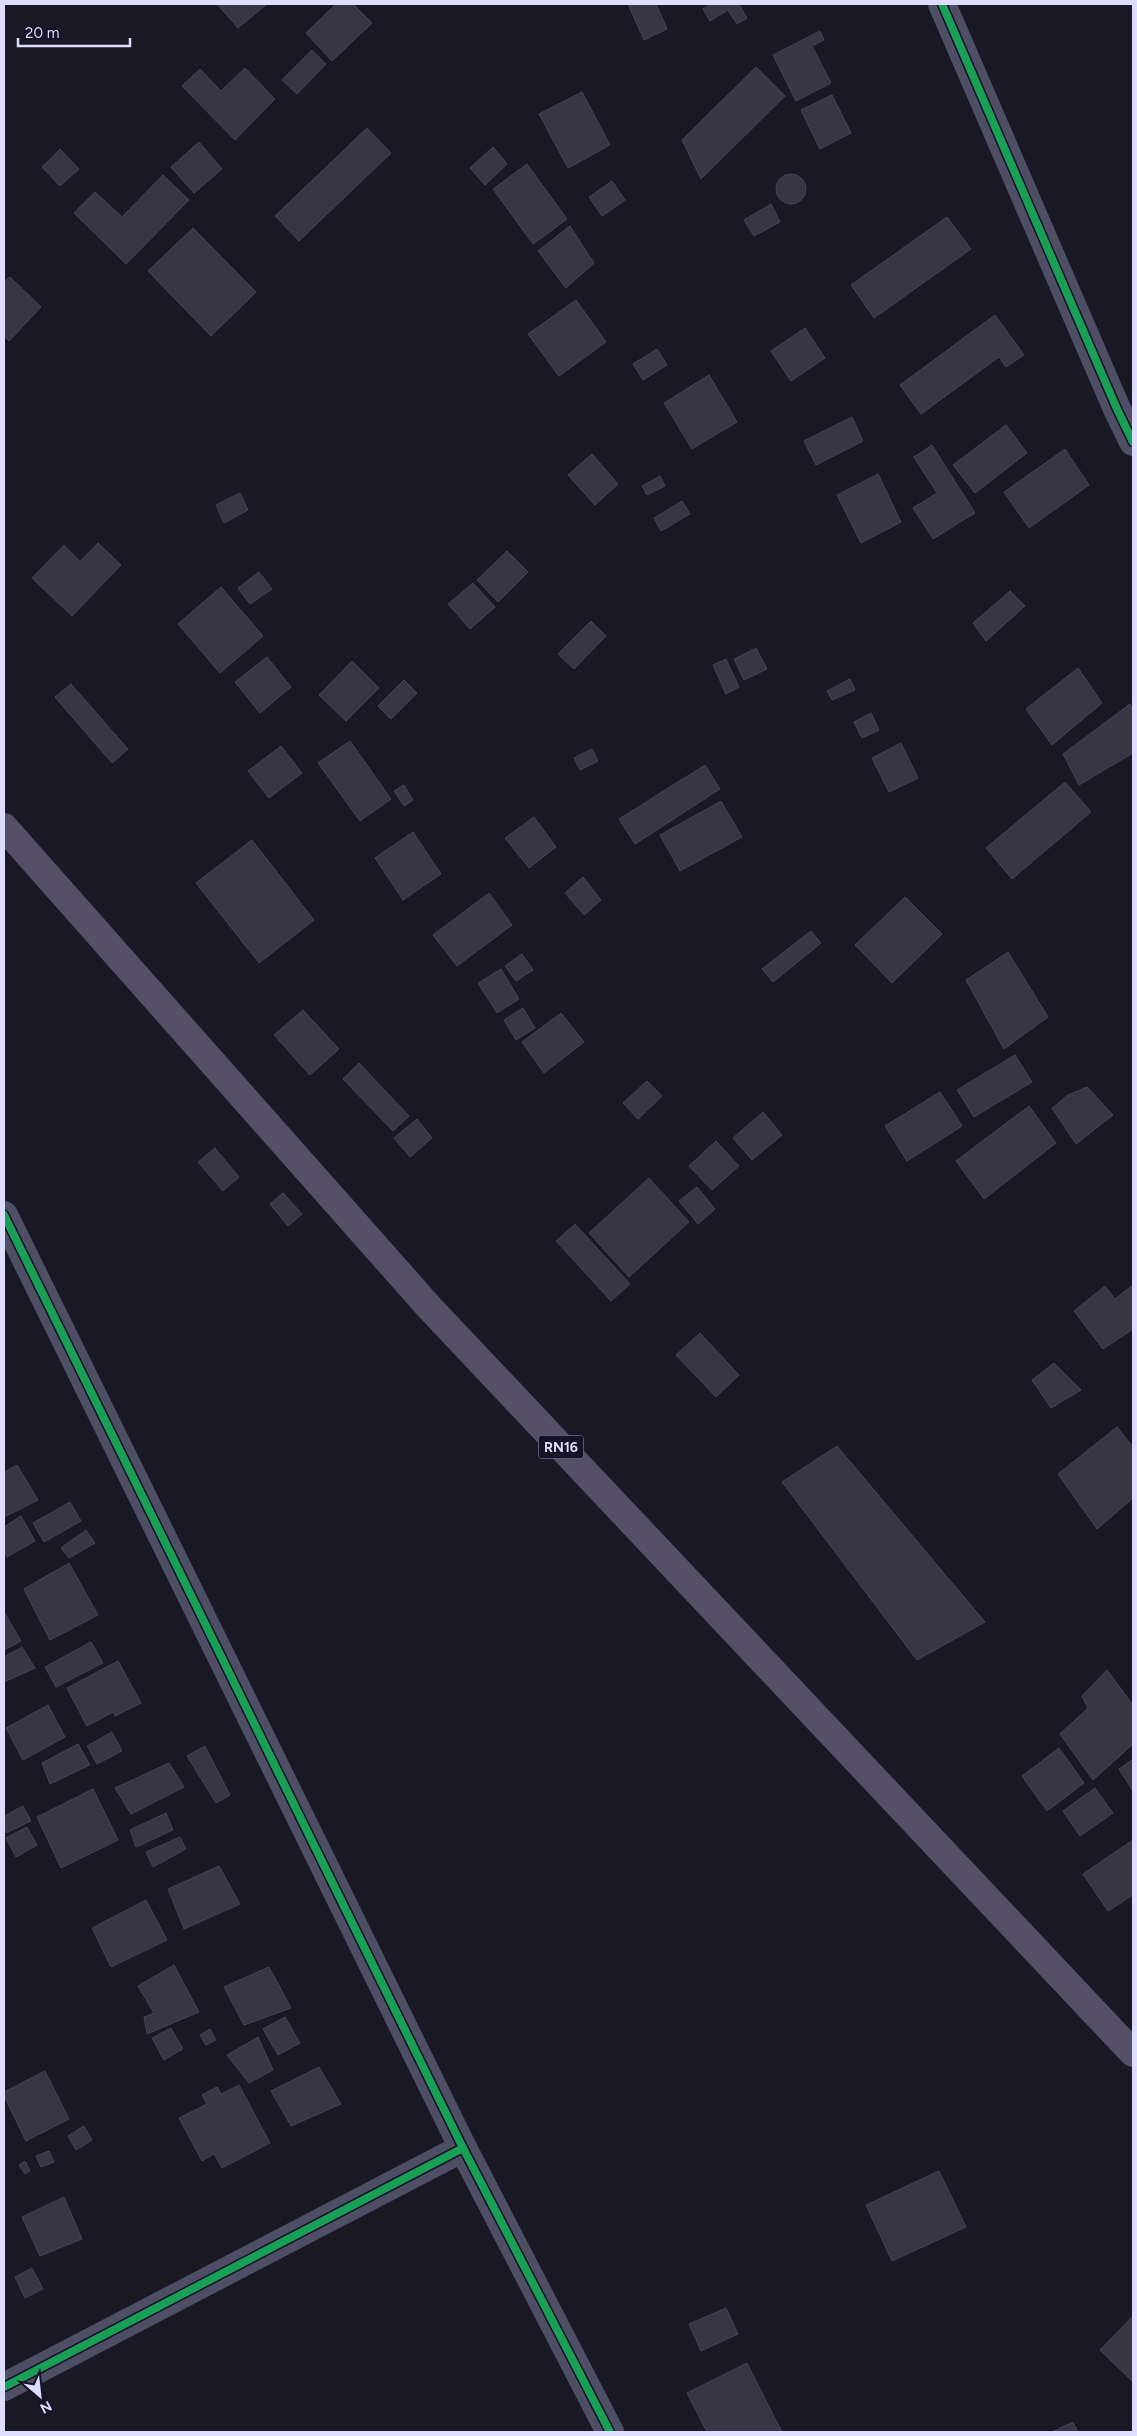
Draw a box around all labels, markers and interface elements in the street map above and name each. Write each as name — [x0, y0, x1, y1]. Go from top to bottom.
scale bar — [18, 15, 130, 47]
text: 20 m — [25, 24, 59, 42]
road number: RN16 — [538, 1435, 584, 1458]
north arrow — [15, 2371, 65, 2421]
text: N — [37, 2397, 55, 2417]

